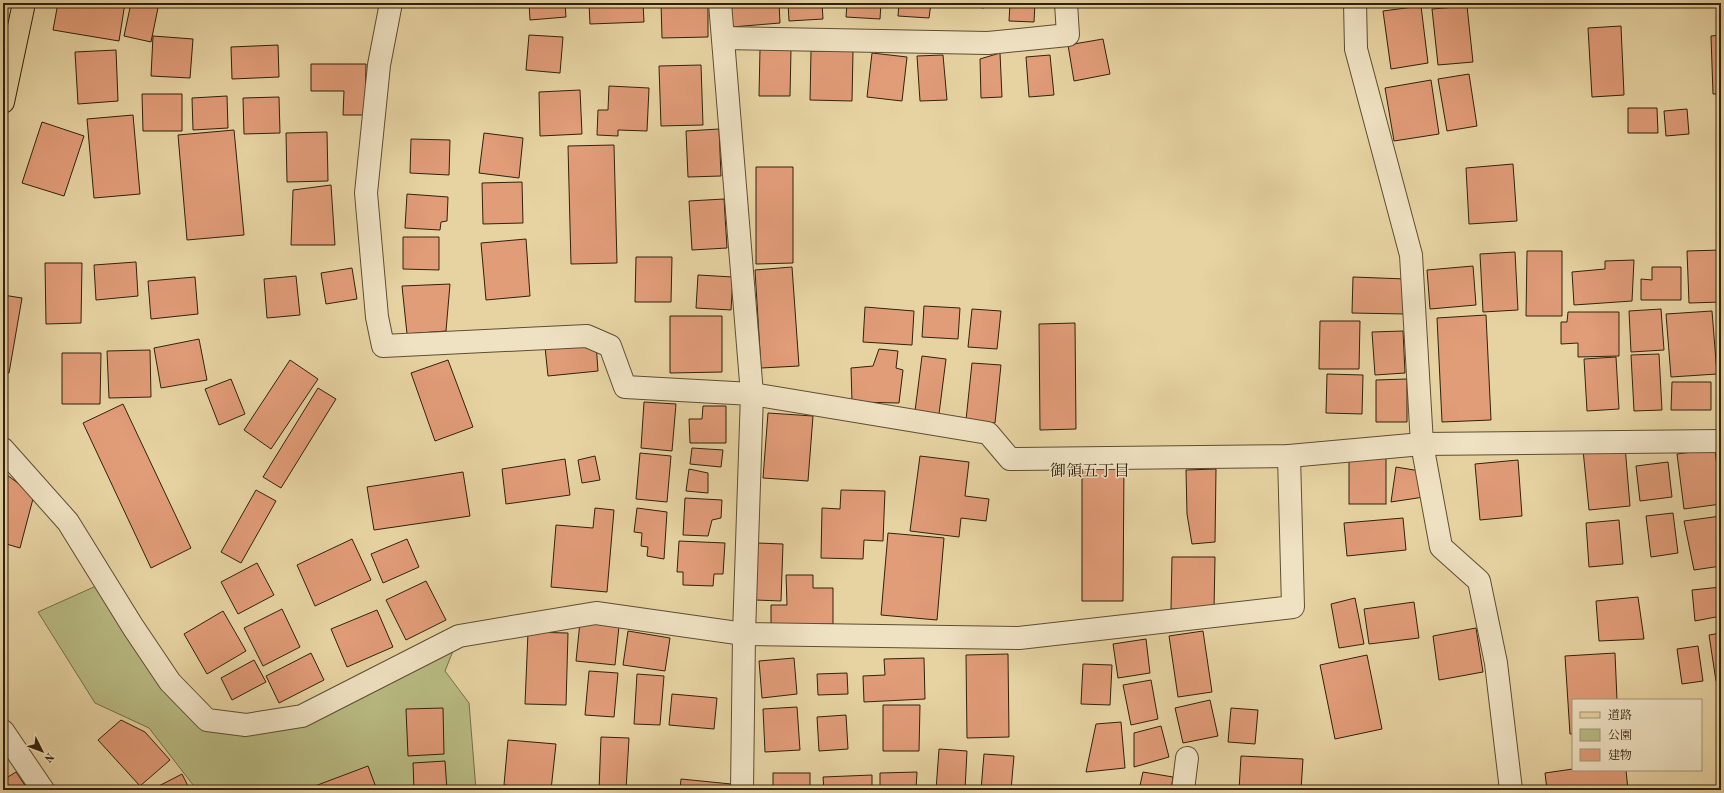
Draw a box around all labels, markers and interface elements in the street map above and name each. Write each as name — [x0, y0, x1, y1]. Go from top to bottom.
district label: 御領五丁目 — [1050, 462, 1130, 480]
legend — [1572, 699, 1702, 771]
text: 道路 — [1608, 708, 1632, 722]
text: 公園 — [1608, 729, 1632, 742]
north arrow — [22, 731, 62, 771]
text: 建物 — [1608, 748, 1632, 762]
text: N — [41, 750, 55, 764]

